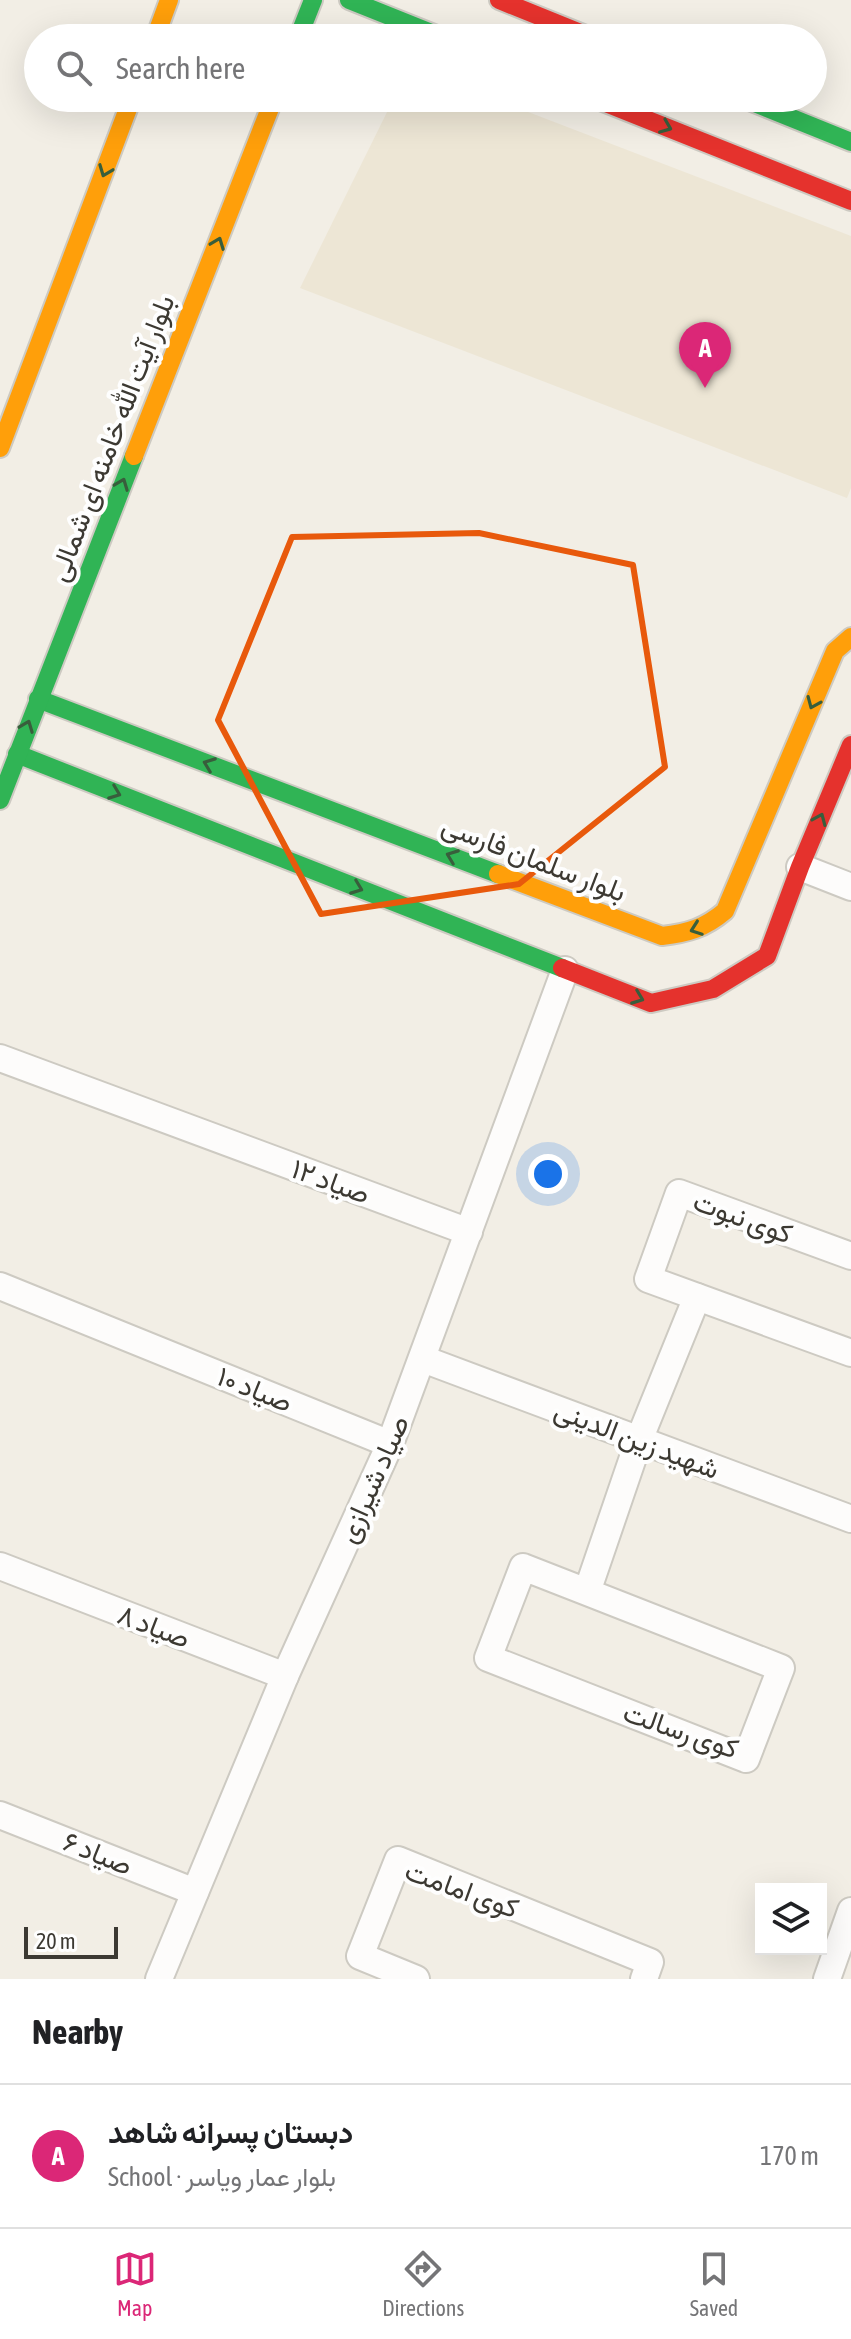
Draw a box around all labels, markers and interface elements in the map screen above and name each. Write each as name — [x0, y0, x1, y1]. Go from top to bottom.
search box — [24, 24, 827, 112]
icon: search — [52, 46, 96, 90]
text: Search here — [116, 51, 245, 85]
one-way arrow — [658, 117, 672, 134]
one-way arrow — [98, 163, 115, 177]
one-way arrow — [208, 237, 224, 251]
street label: بلوار آیت الله خامنه ای شمالی — [42, 290, 182, 586]
pin: A — [679, 322, 731, 388]
one-way arrow — [113, 478, 129, 492]
one-way arrow — [806, 695, 822, 710]
one-way arrow — [17, 720, 34, 734]
one-way arrow — [203, 757, 217, 774]
one-way arrow — [107, 783, 121, 800]
street label: بلوار سلمان فارسی — [437, 808, 631, 910]
one-way arrow — [810, 813, 826, 827]
one-way arrow — [446, 849, 460, 866]
one-way arrow — [349, 878, 363, 895]
one-way arrow — [690, 920, 704, 936]
one-way arrow — [630, 988, 644, 1005]
street label: صیاد ۱۲ — [288, 1152, 374, 1210]
your location — [528, 1154, 568, 1194]
street label: کوی نبوت — [688, 1184, 797, 1252]
street label: صیاد ۱۰ — [213, 1360, 297, 1418]
street label: شهید زین الدینی — [549, 1393, 724, 1487]
street label: صیاد شیرازی — [331, 1410, 417, 1548]
street label: صیاد ۸ — [113, 1598, 195, 1654]
street label: کوی رسالت — [619, 1695, 743, 1766]
street label: صیاد ۶ — [59, 1825, 137, 1881]
street label: کوی امامت — [400, 1854, 523, 1926]
map controls — [755, 1883, 827, 1955]
button: layers — [755, 1883, 827, 1955]
scale bar — [24, 1923, 118, 1959]
text: 20 m — [36, 1928, 76, 1954]
text: Nearby — [32, 2012, 123, 2051]
text: دبستان پسرانه شاهد — [108, 2115, 353, 2149]
text: A — [52, 2141, 64, 2171]
text: 170 m — [760, 2141, 819, 2171]
text: School · بلوار عمار ویاسر — [108, 2162, 336, 2192]
tab: Map — [113, 2247, 157, 2321]
tab: Directions — [382, 2247, 464, 2321]
tab: Saved — [690, 2247, 738, 2321]

